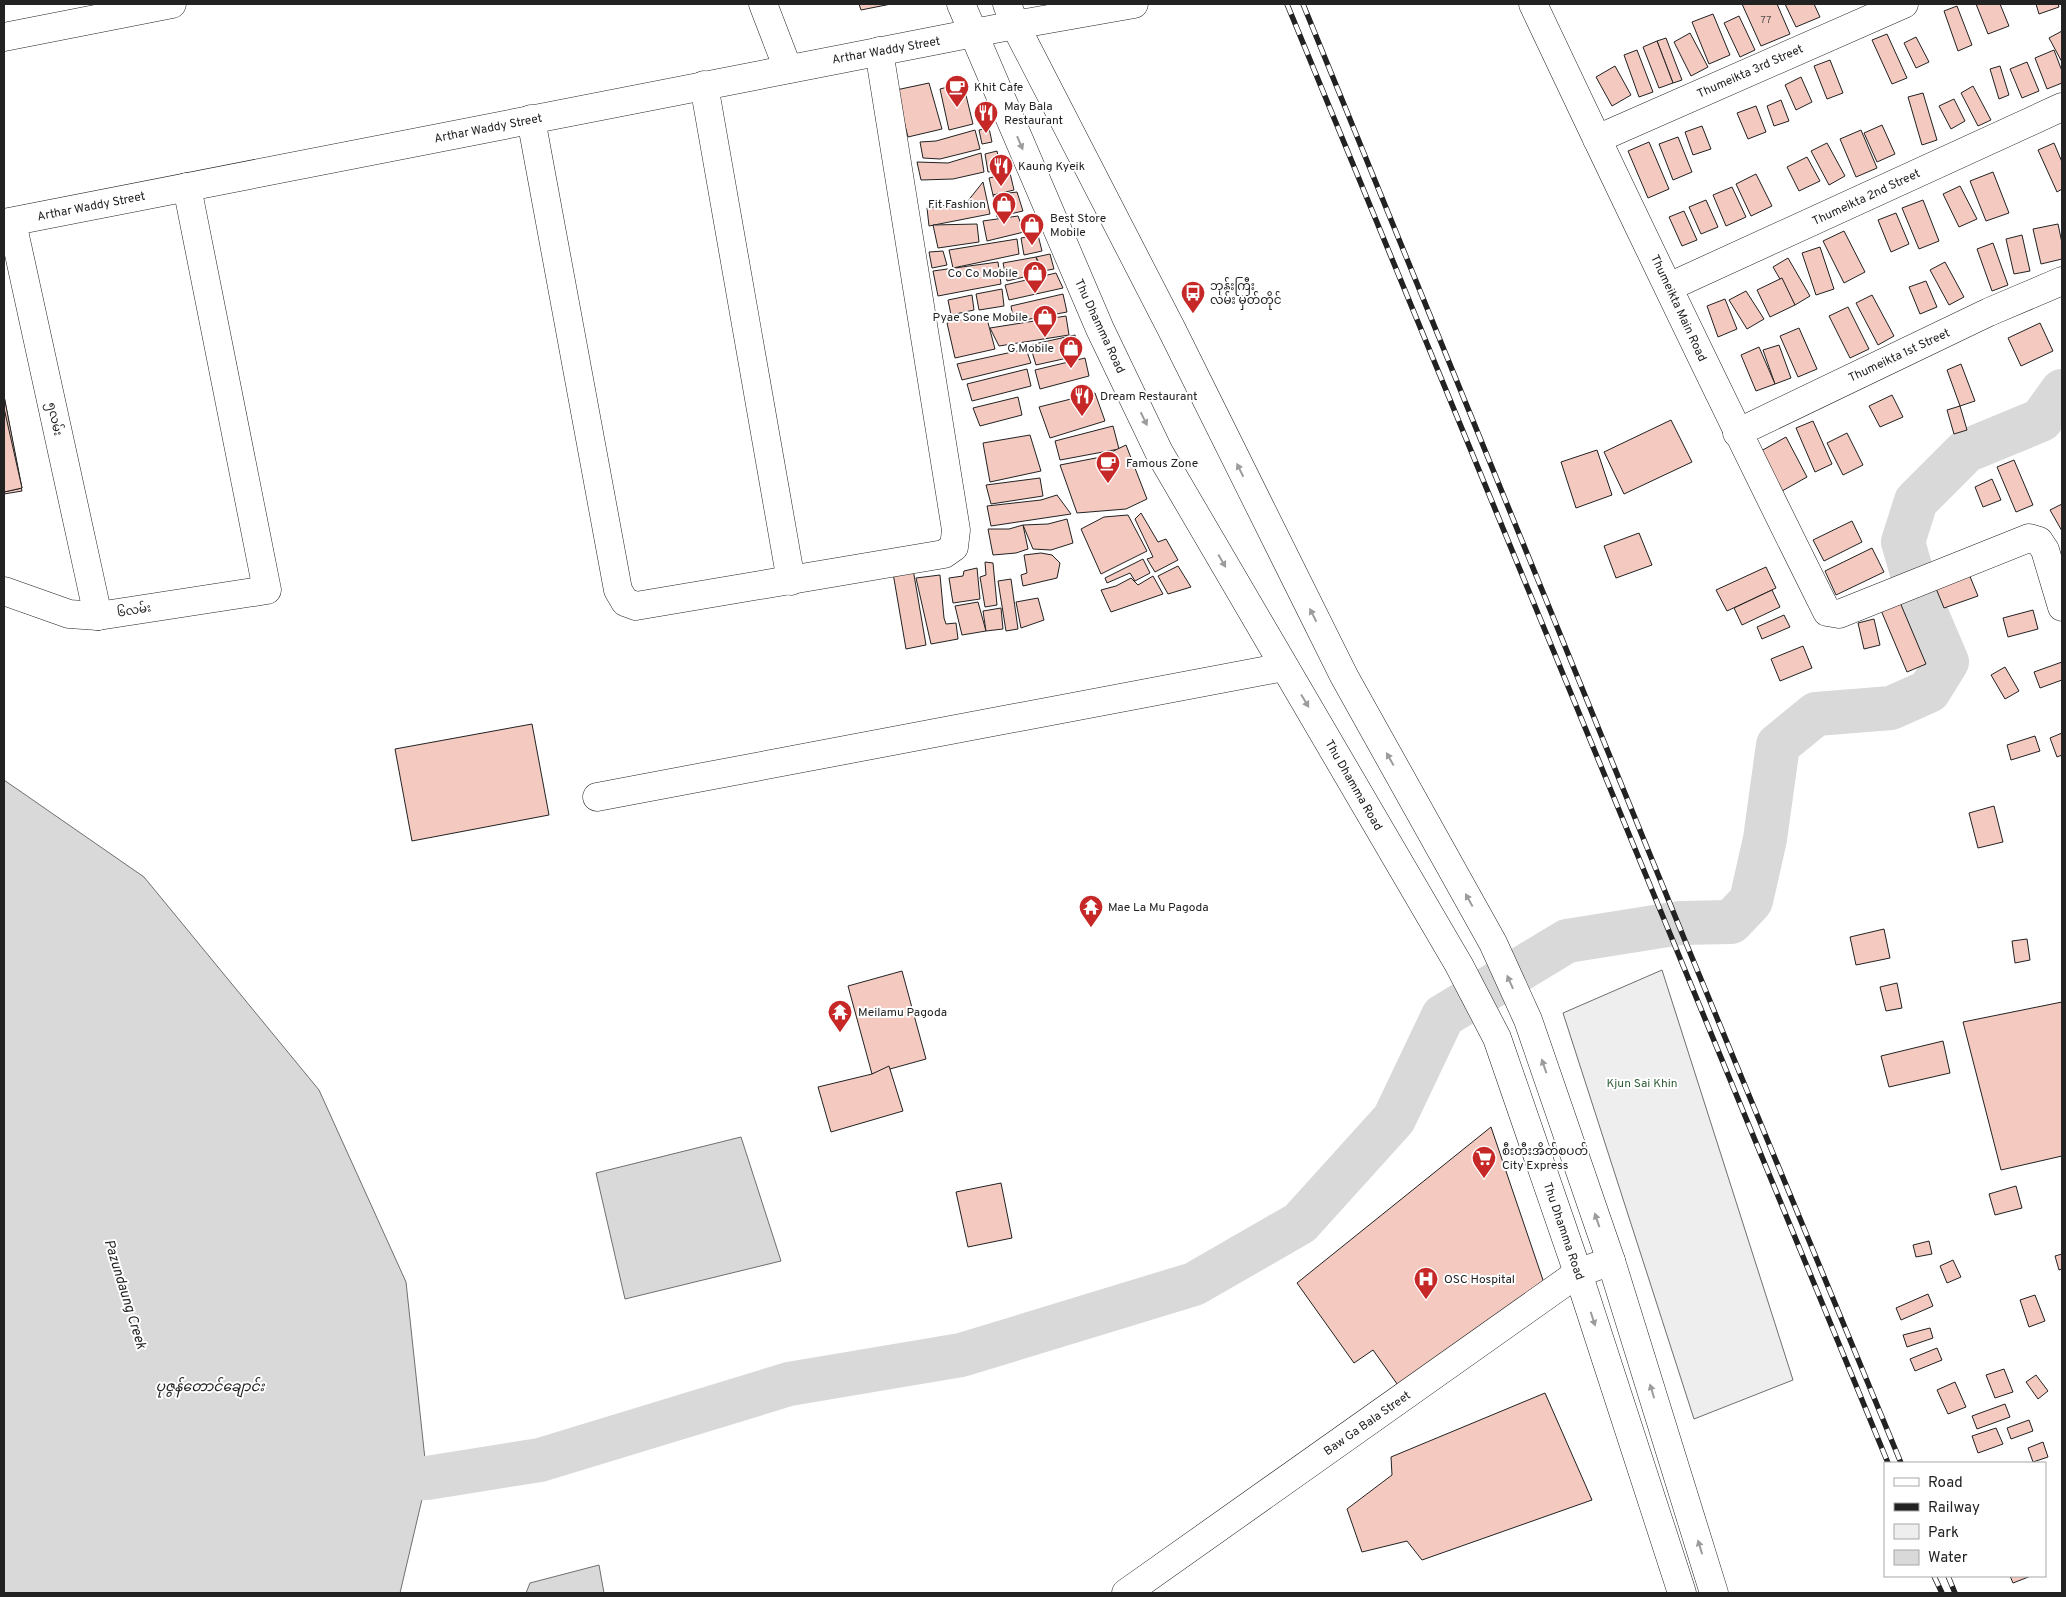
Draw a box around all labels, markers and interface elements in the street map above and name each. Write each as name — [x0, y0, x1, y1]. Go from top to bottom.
house number: 77 — [1761, 14, 1771, 27]
street label: Arthar Waddy Street — [831, 34, 942, 68]
street label: Thumeikta 3rd Street — [1695, 41, 1806, 102]
cafe icon: Khit Cafe — [944, 74, 970, 108]
place label: Khit Cafe — [974, 80, 1023, 96]
place label: May Bala Restaurant — [1004, 99, 1063, 129]
restaurant icon: May Bala Restaurant — [973, 100, 999, 134]
street label: Arthar Waddy Street — [433, 111, 544, 147]
one-way arrow — [1016, 136, 1024, 150]
restaurant icon: Kaung Kyeik — [988, 153, 1014, 187]
place label: Kaung Kyeik — [1018, 159, 1085, 175]
street label: Thumeikta 2nd Street — [1810, 166, 1923, 230]
street label: Arthar Waddy Street — [36, 189, 147, 225]
shop icon: Fit Fashion — [991, 191, 1017, 225]
place label: Fit Fashion — [928, 197, 986, 213]
place label: Best Store Mobile — [1050, 211, 1106, 241]
shop icon: Best Store Mobile — [1019, 212, 1045, 246]
street label: Thumeikta Main Road — [1646, 252, 1710, 364]
shop icon: Co Co Mobile — [1022, 260, 1048, 294]
place label: Co Co Mobile — [948, 266, 1018, 282]
street label: Thu Dhamma Road — [1070, 277, 1128, 376]
place label: ဘုန်းကြီး လမ်း မှတ်တိုင် — [1210, 277, 1282, 310]
bus stop icon: ဘုန်းကြီး လမ်း မှတ်တိုင် — [1180, 280, 1206, 314]
shop icon: Pyae Sone Mobile — [1032, 304, 1058, 338]
place label: Pyae Sone Mobile — [933, 310, 1028, 326]
street label: Thumeikta 1st Street — [1846, 325, 1953, 386]
shop icon: G Mobile — [1058, 335, 1084, 369]
place label: G Mobile — [1007, 341, 1054, 357]
restaurant icon: Dream Restaurant — [1069, 383, 1095, 417]
place label: Dream Restaurant — [1100, 389, 1198, 405]
street label: ၅လမ်း — [42, 401, 67, 438]
one-way arrow — [1140, 412, 1148, 426]
cafe icon: Famous Zone — [1095, 450, 1121, 484]
place label: Famous Zone — [1126, 456, 1198, 472]
one-way arrow — [1236, 463, 1244, 477]
one-way arrow — [1218, 555, 1227, 568]
street label: ၆လမ်း — [116, 598, 152, 622]
one-way arrow — [1309, 608, 1317, 623]
one-way arrow — [1301, 695, 1310, 708]
street label: Thu Dhamma Road — [1321, 737, 1386, 834]
one-way arrow — [1386, 751, 1394, 766]
one-way arrow — [1465, 893, 1473, 908]
temple icon: Mae La Mu Pagoda — [1078, 894, 1104, 928]
place label: Mae La Mu Pagoda — [1108, 900, 1209, 916]
one-way arrow — [1506, 975, 1514, 989]
temple icon: Meilamu Pagoda — [827, 999, 853, 1033]
place label: Meilamu Pagoda — [858, 1005, 947, 1021]
one-way arrow — [1540, 1059, 1547, 1074]
park label: Kjun Sai Khin — [1606, 1076, 1678, 1092]
place label: စီးတီးအိတ်စပတ် City Express — [1502, 1142, 1588, 1174]
supermarket icon: စီးတီးအိတ်စပတ် City Express — [1471, 1145, 1497, 1179]
street label: Thu Dhamma Road — [1539, 1180, 1587, 1282]
one-way arrow — [1593, 1212, 1601, 1227]
water label: Pazundaung Creek — [100, 1238, 150, 1352]
hospital icon: OSC Hospital — [1413, 1266, 1439, 1300]
place label: OSC Hospital — [1444, 1272, 1515, 1288]
one-way arrow — [1590, 1312, 1598, 1327]
water label: ပုဇွန်တောင်ချောင်း — [156, 1376, 266, 1398]
one-way arrow — [1647, 1384, 1655, 1399]
street label: Baw Ga Bala Street — [1321, 1388, 1414, 1460]
legend — [1884, 1462, 2046, 1577]
text: Road — [1928, 1474, 1963, 1493]
text: Railway — [1928, 1499, 1980, 1518]
text: Park — [1928, 1524, 1959, 1543]
one-way arrow — [1696, 1539, 1703, 1554]
text: Water — [1928, 1549, 1968, 1568]

